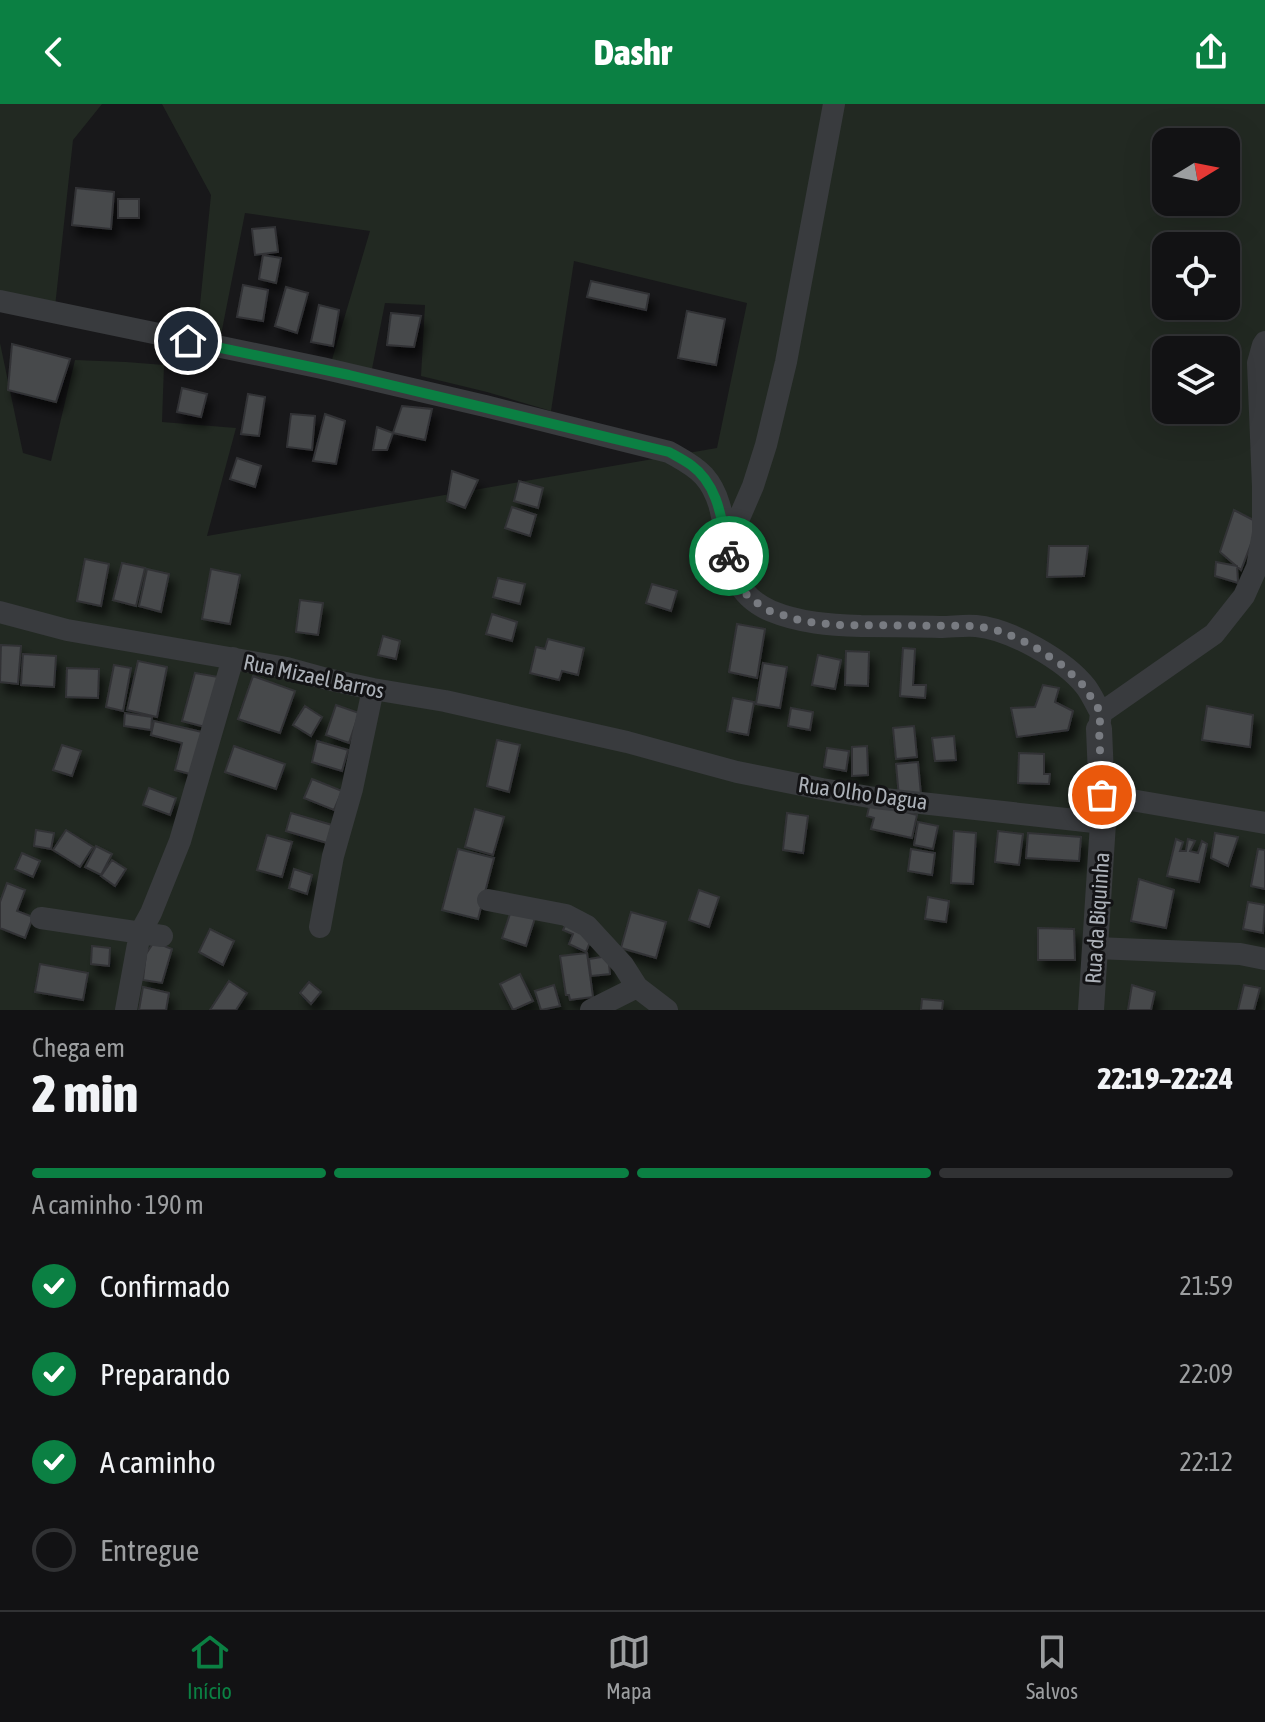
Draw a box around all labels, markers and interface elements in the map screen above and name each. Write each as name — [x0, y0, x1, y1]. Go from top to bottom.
icon: back — [32, 30, 76, 74]
icon: share — [1189, 30, 1233, 74]
text: Dashr — [594, 31, 671, 73]
north arrow — [1152, 128, 1240, 216]
map controls — [1152, 128, 1240, 424]
button: locate — [1152, 232, 1240, 320]
pin — [154, 307, 222, 375]
icon: home — [166, 319, 210, 363]
button: layers — [1152, 336, 1240, 424]
courier — [689, 516, 769, 596]
icon: bike — [707, 534, 751, 578]
street label: Rua Mizael Barros — [241, 648, 387, 704]
pin — [1068, 761, 1136, 829]
street label: Rua Olho Dagua — [797, 771, 929, 815]
icon: bag — [1080, 773, 1124, 817]
street label: Rua da Biquinha — [1079, 851, 1115, 985]
text: Chega em — [32, 1033, 125, 1063]
text: 22:19–22:24 — [1098, 1061, 1233, 1095]
text: 2 min — [32, 1063, 138, 1123]
text: A caminho · 190 m — [32, 1190, 204, 1220]
icon: check — [32, 1264, 76, 1308]
text: Confirmado — [100, 1269, 230, 1303]
text: 21:59 — [1179, 1271, 1233, 1301]
icon: check — [32, 1352, 76, 1396]
text: Preparando — [100, 1357, 230, 1391]
text: 22:09 — [1179, 1359, 1233, 1389]
icon: check — [32, 1440, 76, 1484]
text: A caminho — [100, 1445, 216, 1479]
text: 22:12 — [1179, 1447, 1233, 1477]
text: Entregue — [100, 1533, 199, 1567]
tab: Início — [187, 1630, 232, 1704]
tab: Mapa — [606, 1630, 652, 1704]
tab: Salvos — [1026, 1630, 1078, 1704]

